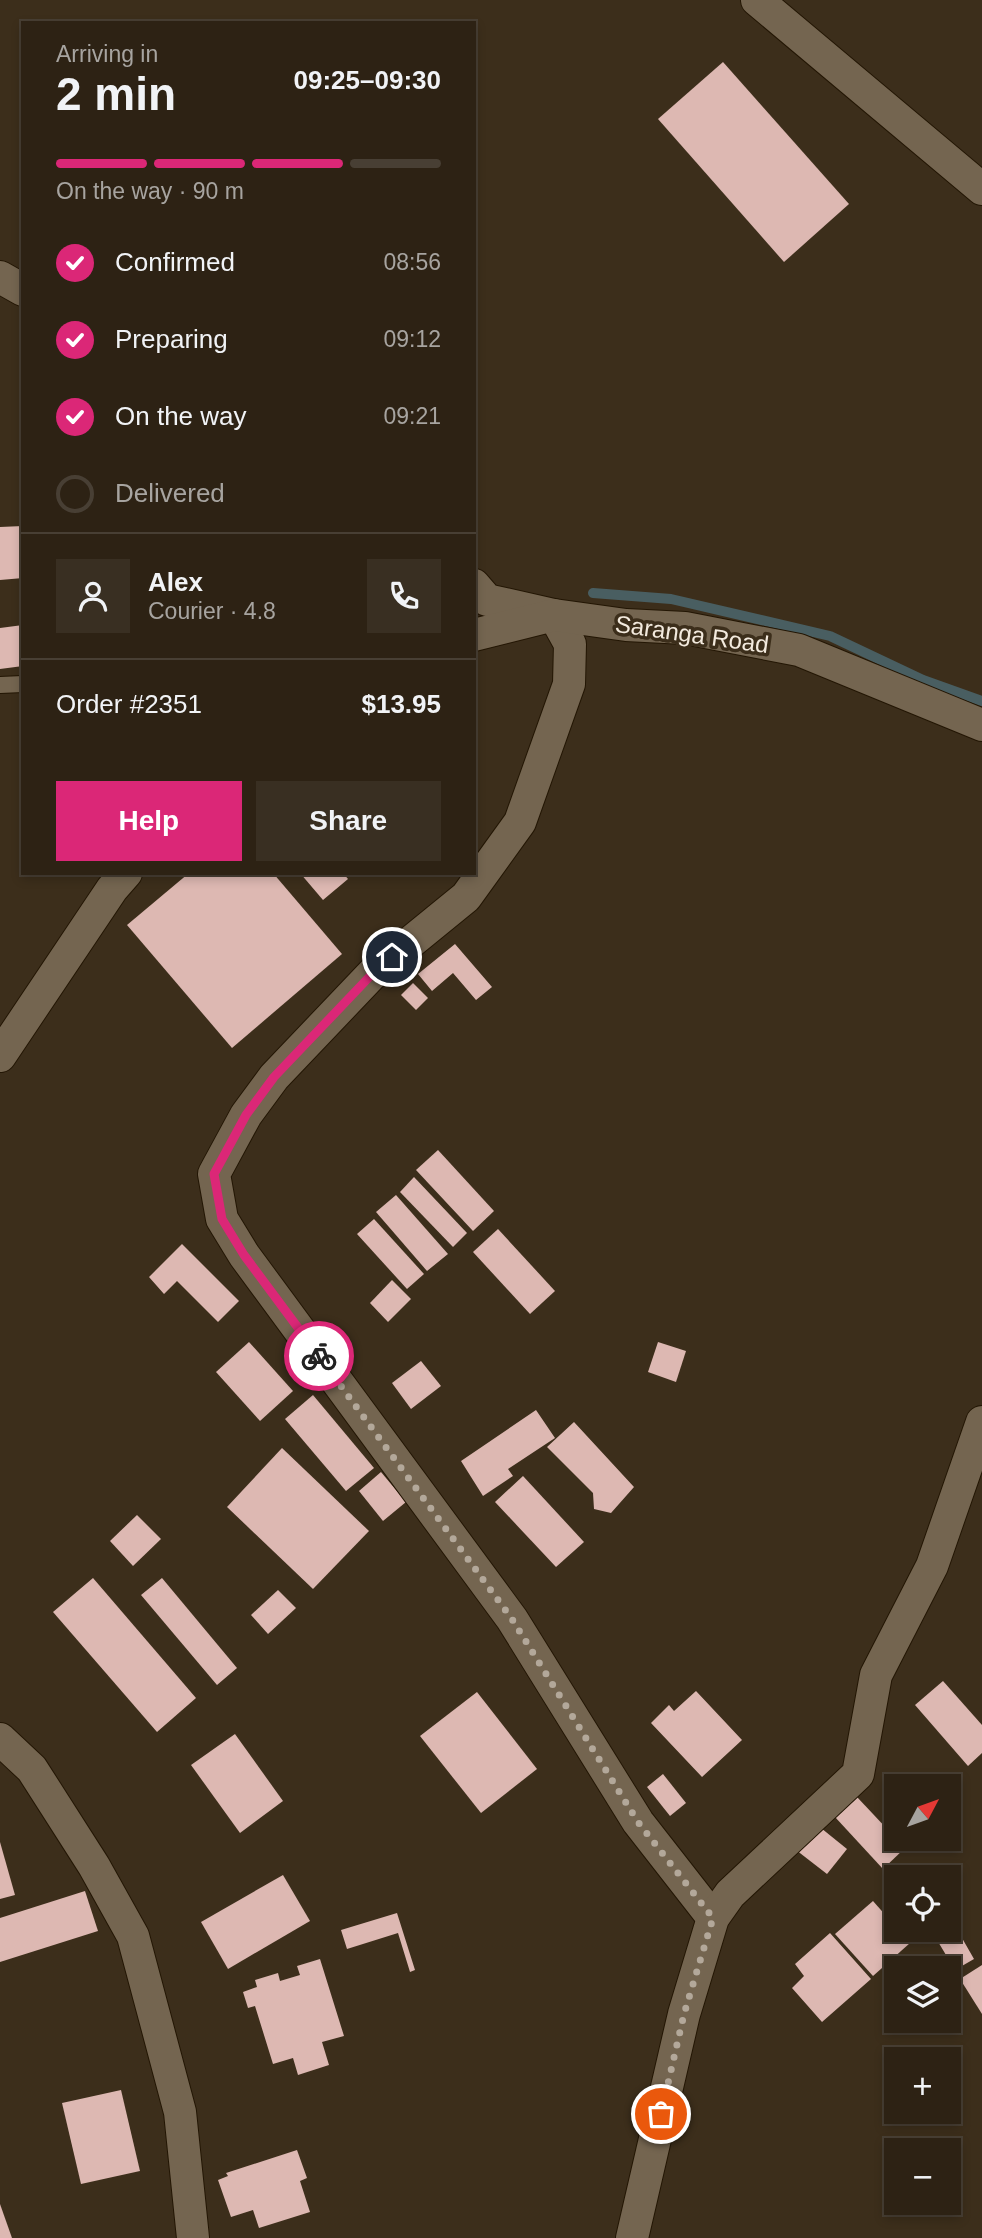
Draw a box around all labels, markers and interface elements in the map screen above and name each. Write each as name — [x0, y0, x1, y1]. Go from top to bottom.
text: Arriving in — [56, 41, 158, 67]
text: 09:25–09:30 — [294, 65, 441, 95]
text: 2 min — [56, 68, 176, 120]
text: On the way · 90 m — [56, 178, 244, 204]
icon: check — [56, 244, 94, 282]
text: Confirmed — [115, 247, 235, 277]
text: 08:56 — [383, 249, 441, 275]
icon: check — [56, 321, 94, 359]
text: Preparing — [115, 324, 228, 354]
text: 09:12 — [383, 326, 441, 352]
icon: check — [56, 398, 94, 436]
text: On the way — [115, 401, 247, 431]
text: 09:21 — [383, 403, 441, 429]
text: Delivered — [115, 478, 225, 508]
button: person — [56, 559, 130, 633]
button: phone — [367, 559, 441, 633]
text: Alex — [148, 567, 203, 597]
text: Courier · 4.8 — [148, 598, 276, 624]
street label: Saranga Road — [613, 610, 771, 658]
text: Order #2351 — [56, 689, 202, 719]
text: $13.95 — [361, 689, 441, 719]
button: Help — [56, 781, 242, 861]
button: Share — [256, 781, 441, 861]
pin — [362, 927, 422, 987]
icon: home — [373, 938, 411, 976]
courier — [284, 1321, 354, 1391]
icon: bike — [300, 1337, 338, 1375]
north arrow — [884, 1774, 961, 1852]
map controls — [884, 1774, 961, 2215]
button: locate — [884, 1865, 961, 1942]
button: layers — [884, 1956, 961, 2033]
button: + — [884, 2047, 961, 2124]
pin — [631, 2084, 691, 2144]
icon: bag — [642, 2095, 680, 2133]
button: − — [884, 2138, 961, 2215]

